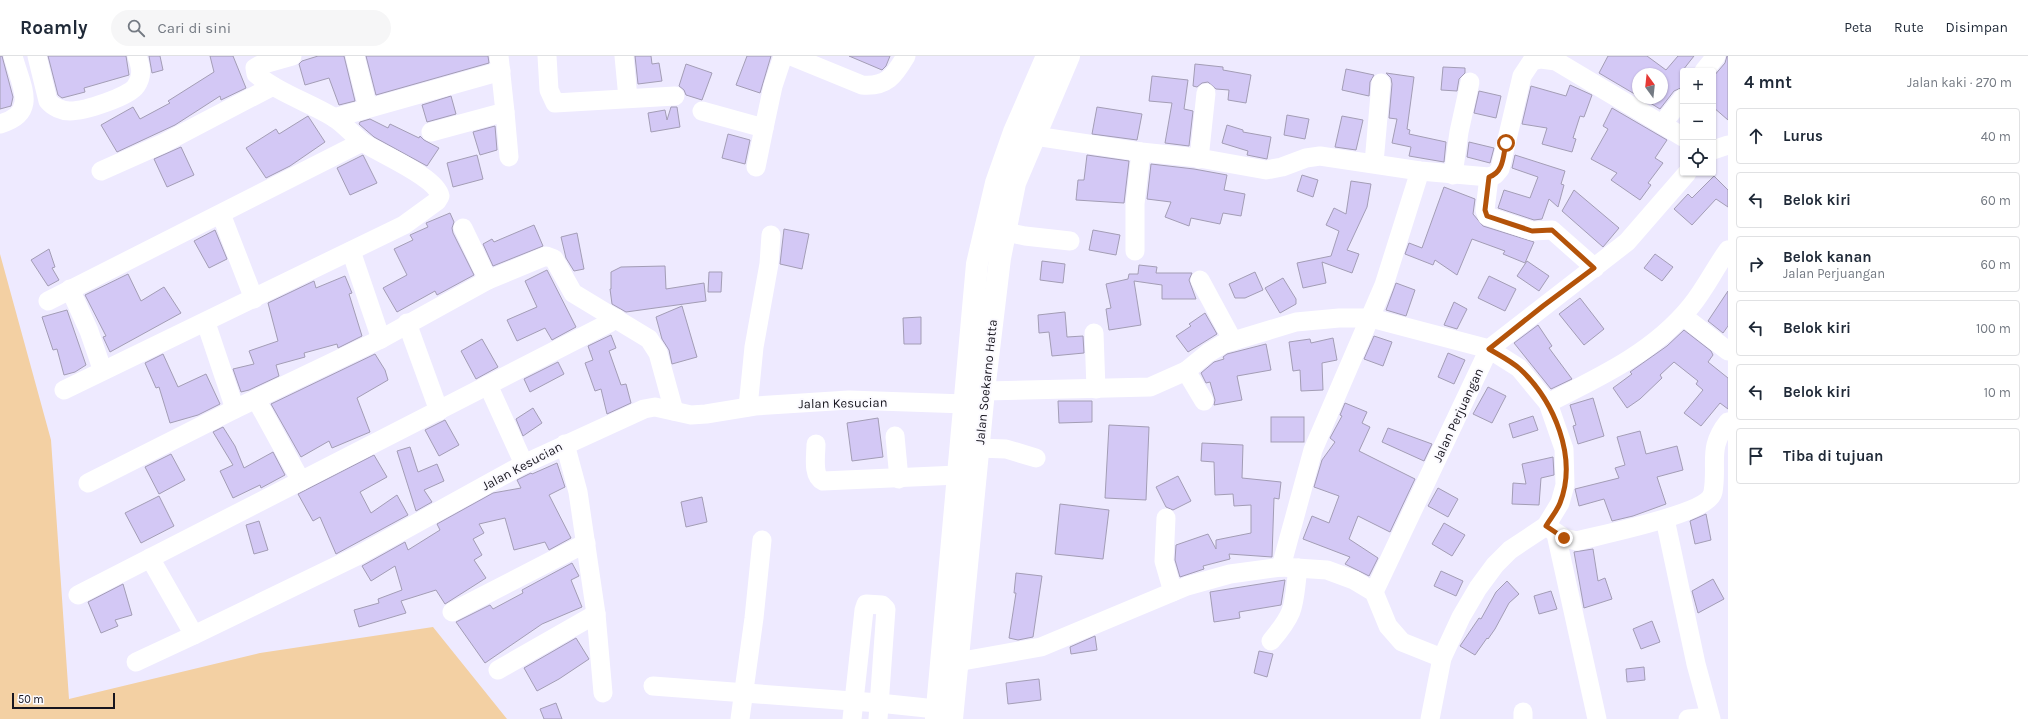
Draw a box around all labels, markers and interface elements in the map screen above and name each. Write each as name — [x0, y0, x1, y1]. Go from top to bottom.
search box — [111, 10, 391, 46]
text: Roamly — [20, 17, 87, 39]
icon: search — [125, 17, 147, 39]
text: Cari di sini — [157, 19, 231, 37]
text: Peta — [1844, 19, 1872, 36]
text: Rute — [1894, 19, 1924, 36]
text: Disimpan — [1946, 19, 2008, 36]
north arrow — [1632, 68, 1668, 104]
map controls — [1680, 68, 1716, 176]
button: + — [1680, 68, 1716, 104]
text: 4 mnt — [1744, 72, 1792, 92]
text: Jalan kaki · 270 m — [1907, 75, 2012, 90]
button: − — [1680, 104, 1716, 140]
icon: ahead — [1745, 125, 1767, 147]
text: Lurus — [1783, 127, 1823, 145]
text: 40 m — [1981, 129, 2011, 144]
route start — [1497, 134, 1515, 152]
button: locate — [1680, 140, 1716, 176]
icon: left — [1745, 189, 1767, 211]
text: Belok kiri — [1783, 191, 1851, 209]
text: 60 m — [1981, 193, 2011, 208]
text: Belok kanan — [1783, 248, 1872, 266]
icon: right — [1745, 253, 1767, 275]
text: 60 m — [1981, 257, 2011, 272]
text: Jalan Perjuangan — [1783, 266, 1885, 281]
icon: left — [1745, 317, 1767, 339]
street label: Jalan Soekarno Hatta — [972, 319, 1000, 445]
text: Belok kiri — [1783, 319, 1851, 337]
text: 100 m — [1976, 321, 2011, 336]
street label: Jalan Perjuangan — [1430, 366, 1486, 464]
icon: left — [1745, 381, 1767, 403]
text: Belok kiri — [1783, 383, 1851, 401]
text: 10 m — [1984, 385, 2011, 400]
street label: Jalan Kesucian — [798, 395, 888, 411]
street label: Jalan Kesucian — [479, 438, 565, 494]
icon: arrive — [1745, 445, 1767, 467]
text: Tiba di tujuan — [1783, 447, 1883, 465]
route end — [1555, 529, 1573, 547]
scale bar — [12, 691, 115, 710]
text: 50 m — [18, 693, 44, 706]

